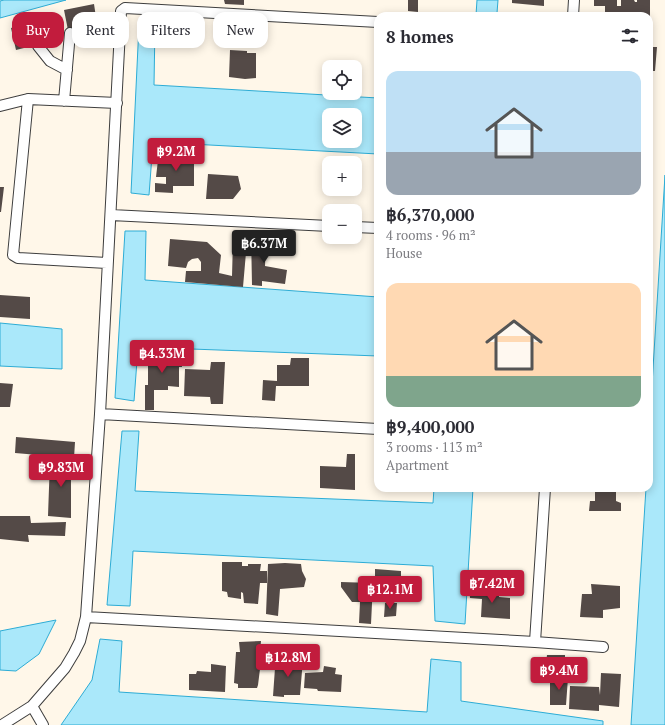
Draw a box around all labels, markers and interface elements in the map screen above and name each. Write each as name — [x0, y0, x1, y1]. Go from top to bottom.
chip: Buy — [12, 12, 64, 48]
chip: Rent — [72, 12, 129, 48]
chip: Filters — [137, 12, 205, 48]
chip: New — [213, 12, 268, 48]
text: 8 homes — [386, 25, 454, 48]
icon: filters — [619, 25, 641, 47]
map controls — [322, 60, 362, 244]
button: locate — [322, 60, 362, 100]
icon: home — [478, 97, 550, 169]
button: layers — [322, 108, 362, 148]
pin: ฿9.2M — [148, 138, 204, 172]
text: ฿9.2M — [157, 142, 195, 160]
button: + — [322, 156, 362, 196]
text: ฿6,370,000 — [386, 203, 474, 226]
button: − — [322, 204, 362, 244]
text: 4 rooms · 96 m² — [386, 226, 476, 244]
pin: ฿6.37M — [231, 230, 297, 264]
text: ฿6.37M — [241, 234, 287, 252]
text: House — [386, 244, 422, 262]
icon: home — [478, 309, 550, 381]
pin: ฿4.33M — [129, 340, 195, 374]
text: ฿4.33M — [139, 344, 185, 362]
text: ฿9,400,000 — [386, 415, 474, 438]
text: 3 rooms · 113 m² — [386, 438, 483, 456]
pin: ฿9.83M — [28, 454, 94, 488]
text: Apartment — [386, 456, 449, 474]
text: ฿9.83M — [38, 458, 84, 476]
pin: ฿7.42M — [459, 570, 525, 604]
text: ฿7.42M — [469, 574, 515, 592]
pin: ฿12.1M — [357, 576, 423, 610]
text: ฿12.1M — [367, 580, 413, 598]
pin: ฿12.8M — [255, 644, 321, 678]
text: ฿12.8M — [265, 648, 311, 666]
pin: ฿9.4M — [531, 657, 587, 691]
text: ฿9.4M — [540, 661, 578, 679]

